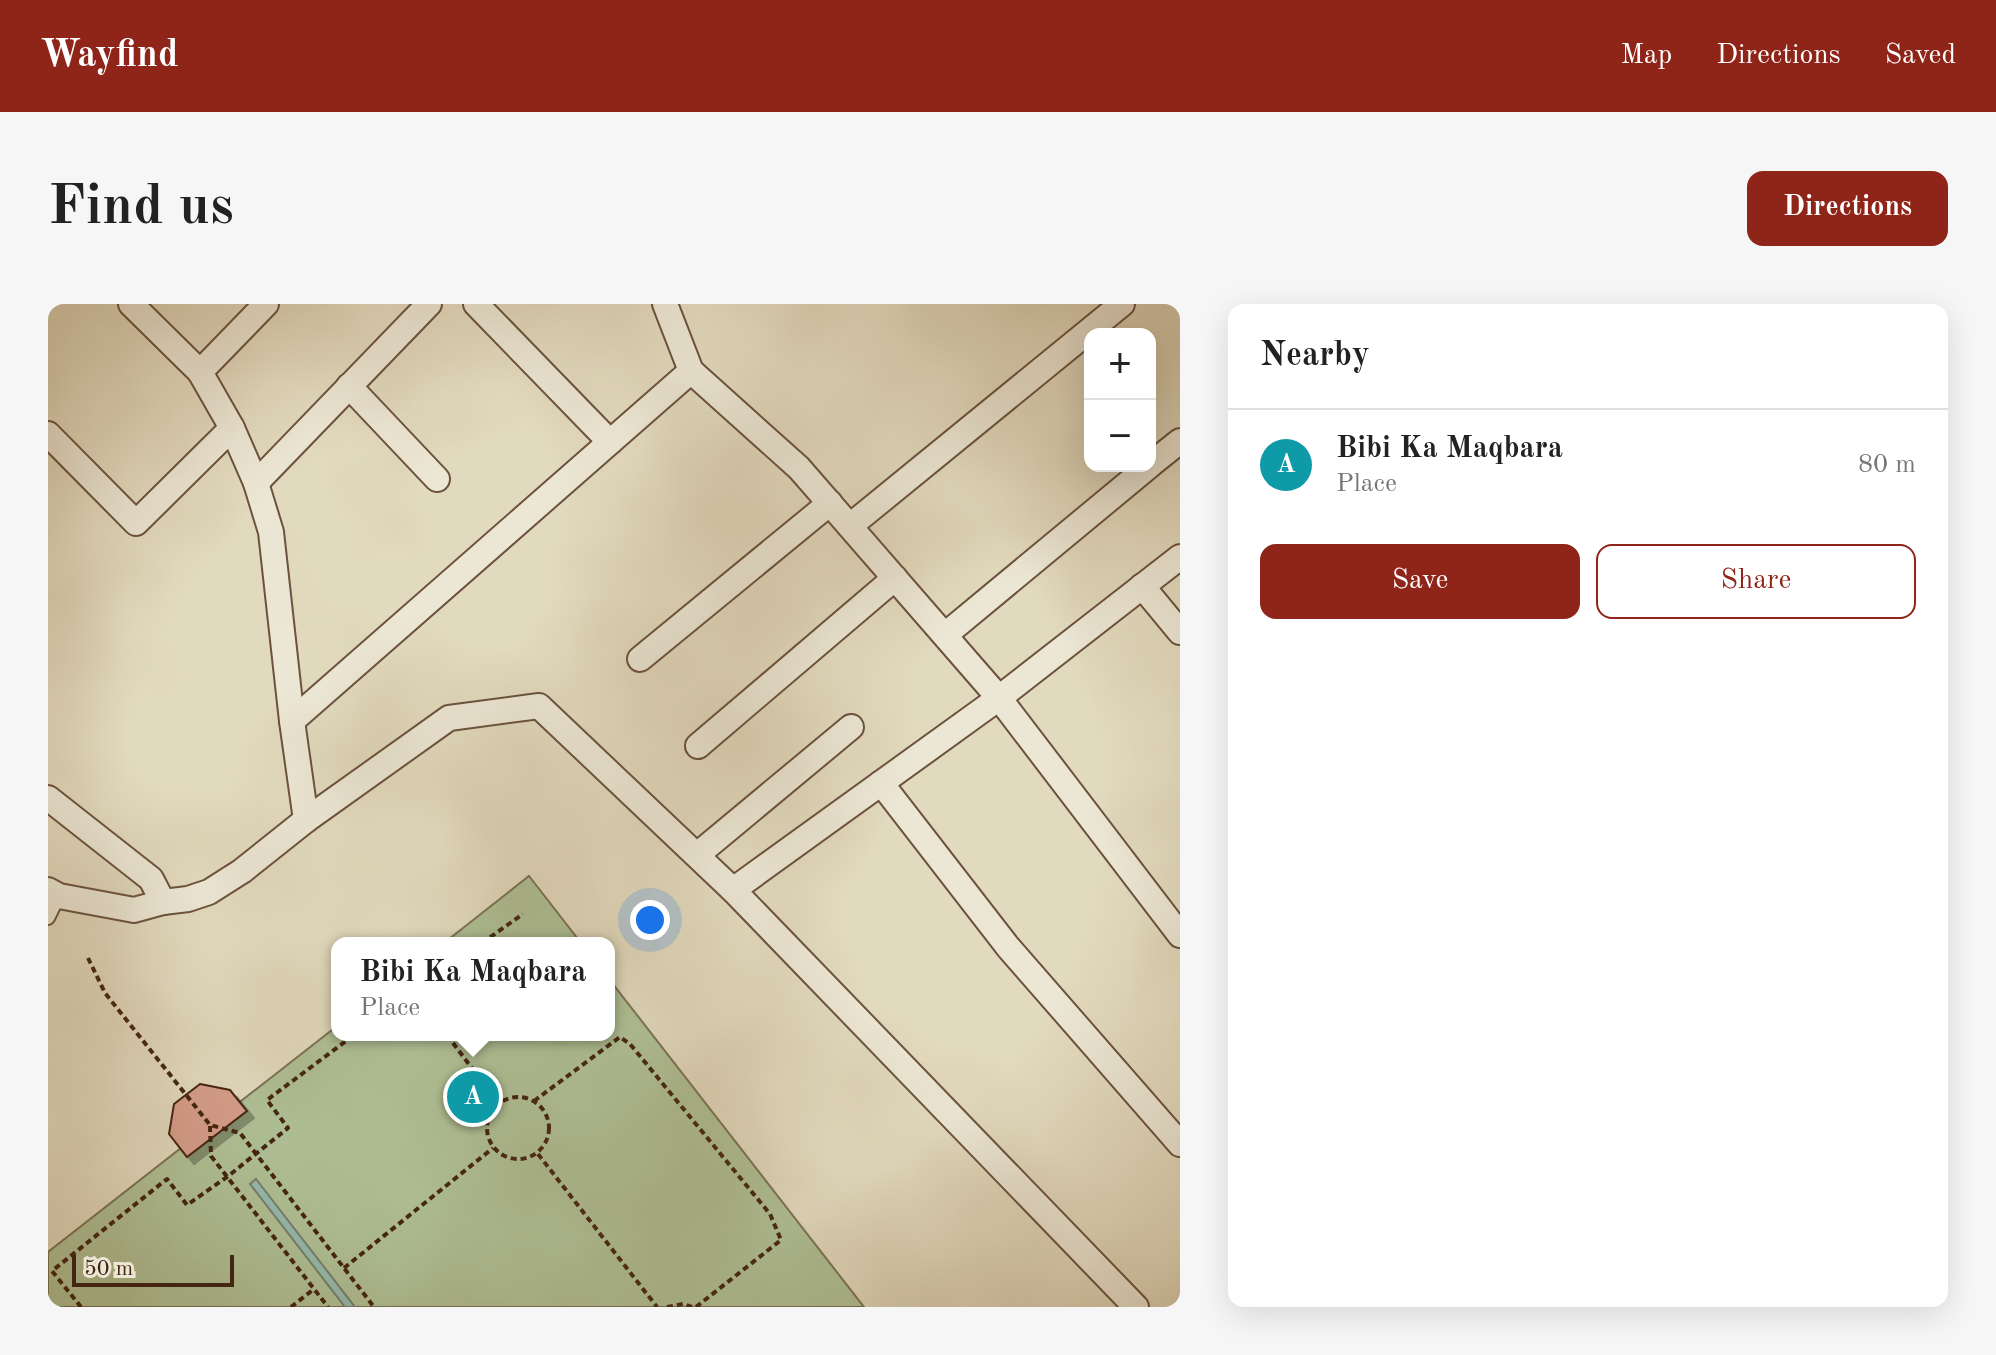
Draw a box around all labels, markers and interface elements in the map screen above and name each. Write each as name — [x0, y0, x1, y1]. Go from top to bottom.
text: Wayfind — [40, 37, 178, 75]
text: Map — [1620, 42, 1672, 70]
text: Directions — [1716, 42, 1841, 70]
text: Saved — [1885, 42, 1956, 70]
button: Directions — [1747, 171, 1948, 246]
text: Find us — [48, 180, 234, 236]
map controls — [1084, 328, 1156, 472]
button: + — [1084, 328, 1156, 400]
text: Nearby — [1260, 339, 1370, 373]
button: − — [1084, 400, 1156, 472]
text: Bibi Ka Maqbara — [1336, 434, 1563, 464]
text: A — [1276, 452, 1296, 478]
text: 80 m — [1858, 452, 1916, 478]
text: Place — [1336, 471, 1397, 497]
button: Save — [1260, 544, 1580, 619]
button: Share — [1596, 544, 1916, 619]
your location — [630, 900, 670, 940]
popup — [331, 937, 615, 1041]
text: Bibi Ka Maqbara — [359, 958, 587, 988]
text: Place — [359, 995, 420, 1021]
pin: A — [447, 1067, 499, 1127]
scale bar — [72, 1251, 234, 1287]
text: 50 m — [84, 1258, 133, 1280]

